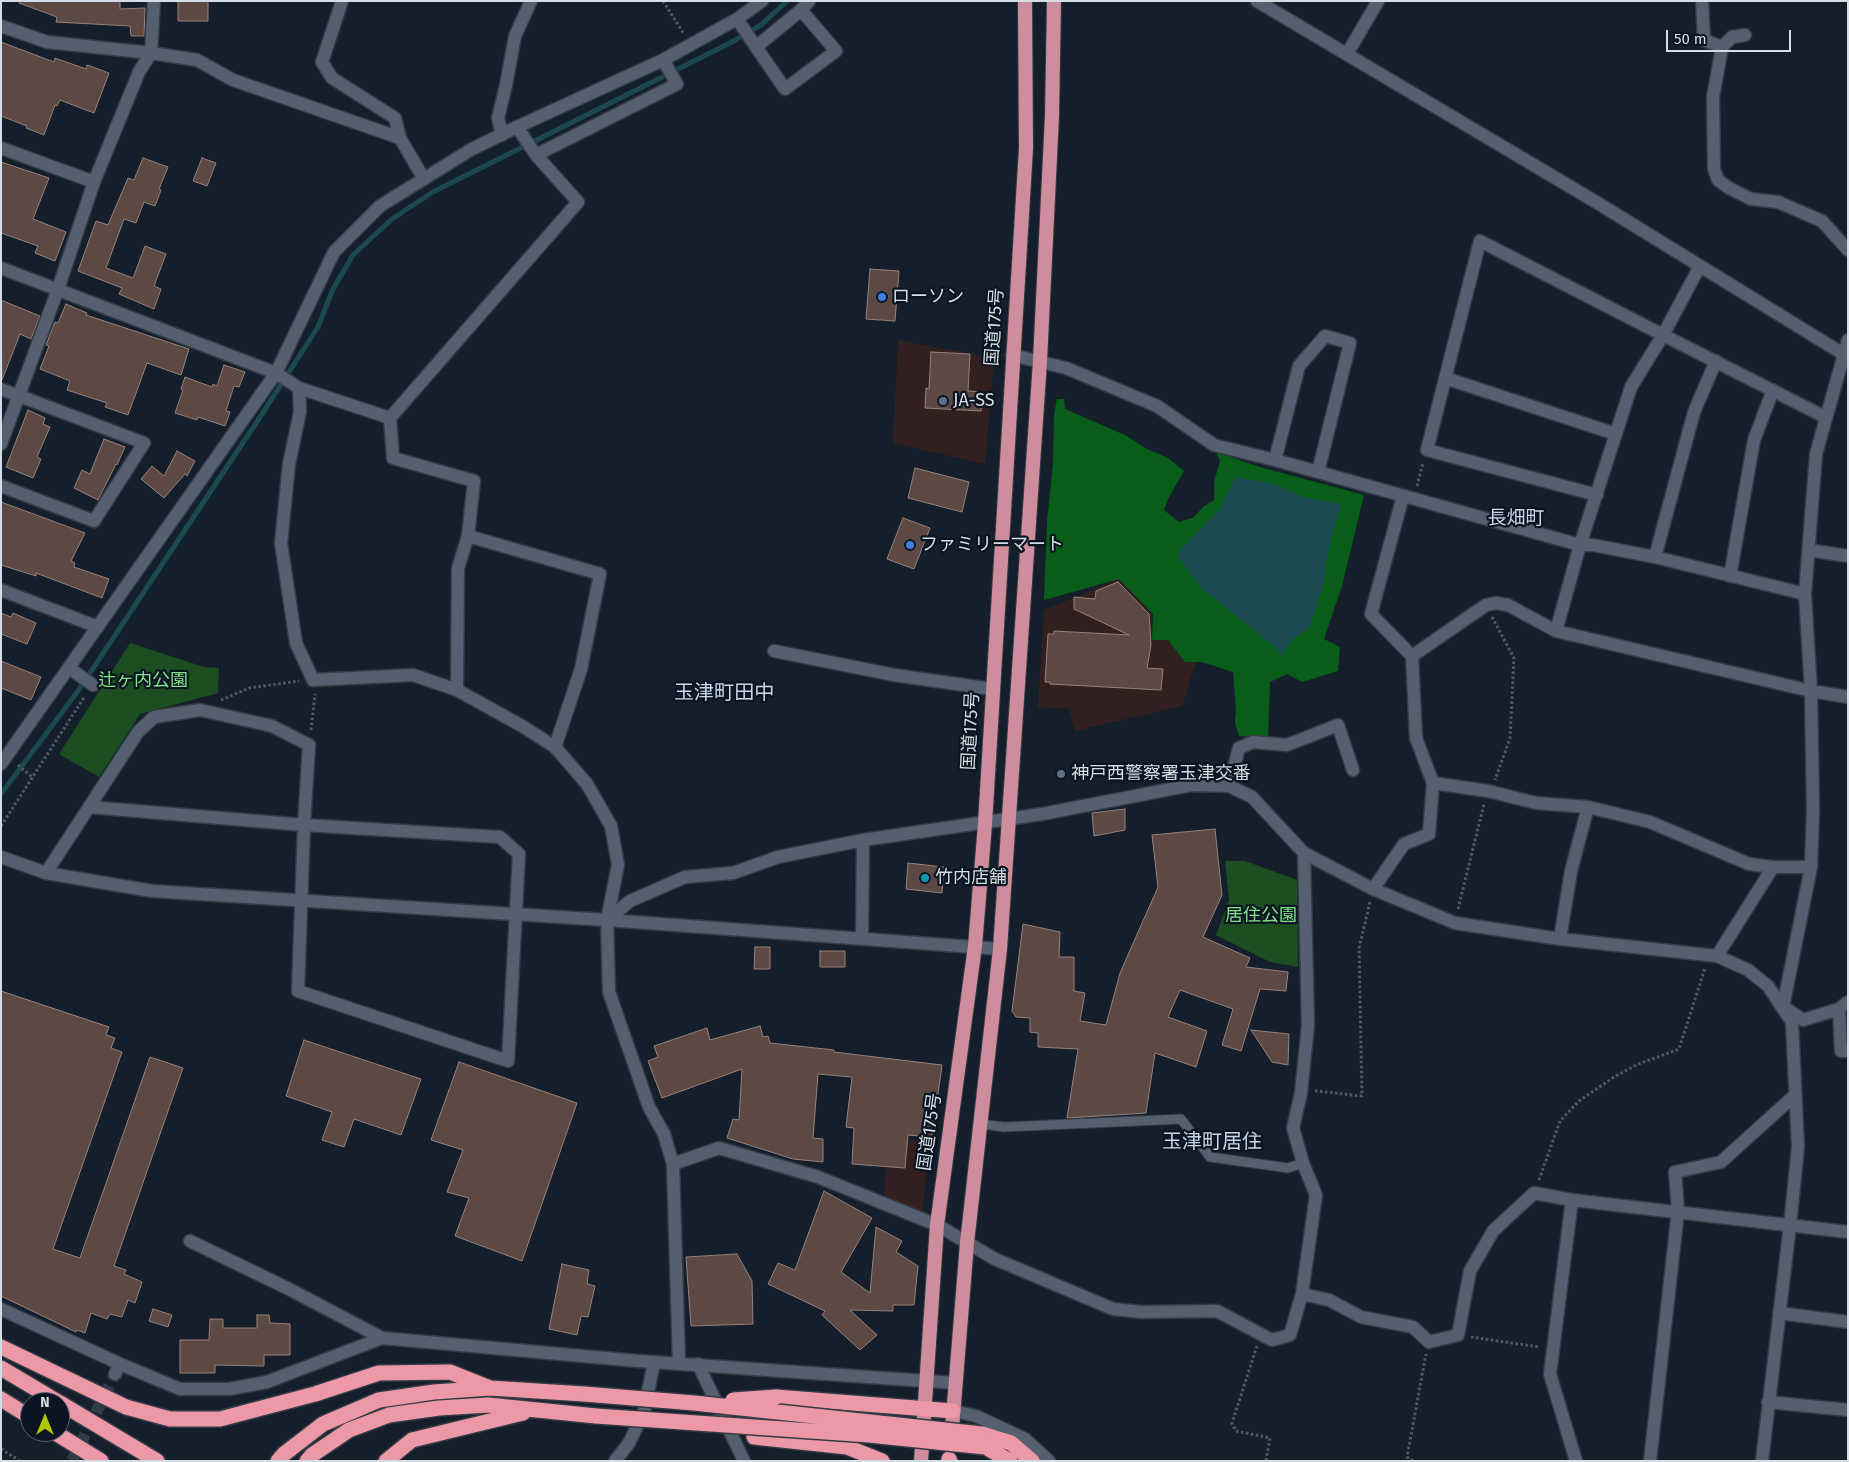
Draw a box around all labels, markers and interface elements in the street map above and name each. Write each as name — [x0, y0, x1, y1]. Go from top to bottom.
scale bar — [1669, 20, 1794, 52]
text: 50 m — [1674, 30, 1707, 48]
place label: ローソン — [892, 286, 964, 308]
street label: 国道175号 — [981, 287, 1009, 367]
marker: ローソン — [876, 291, 888, 303]
place label: JA-SS — [953, 390, 995, 412]
marker: JA-SS — [937, 395, 949, 407]
district label: 長畑町 — [1488, 508, 1544, 530]
place label: ファミリーマート — [920, 534, 1064, 556]
marker: ファミリーマート — [904, 539, 916, 551]
park label: 辻ヶ内公園 — [98, 670, 188, 692]
district label: 玉津町田中 — [674, 681, 774, 705]
street label: 国道175号 — [958, 691, 984, 771]
place label: 神戸西警察署玉津交番 — [1071, 763, 1251, 785]
marker: 神戸西警察署玉津交番 — [1055, 768, 1067, 780]
place label: 竹内店舗 — [935, 867, 1007, 889]
marker: 竹内店舗 — [919, 872, 931, 884]
park label: 居住公園 — [1225, 905, 1297, 927]
street label: 国道175号 — [914, 1092, 946, 1172]
district label: 玉津町居住 — [1162, 1130, 1262, 1154]
north arrow — [20, 1392, 70, 1442]
text: N — [40, 1394, 50, 1411]

